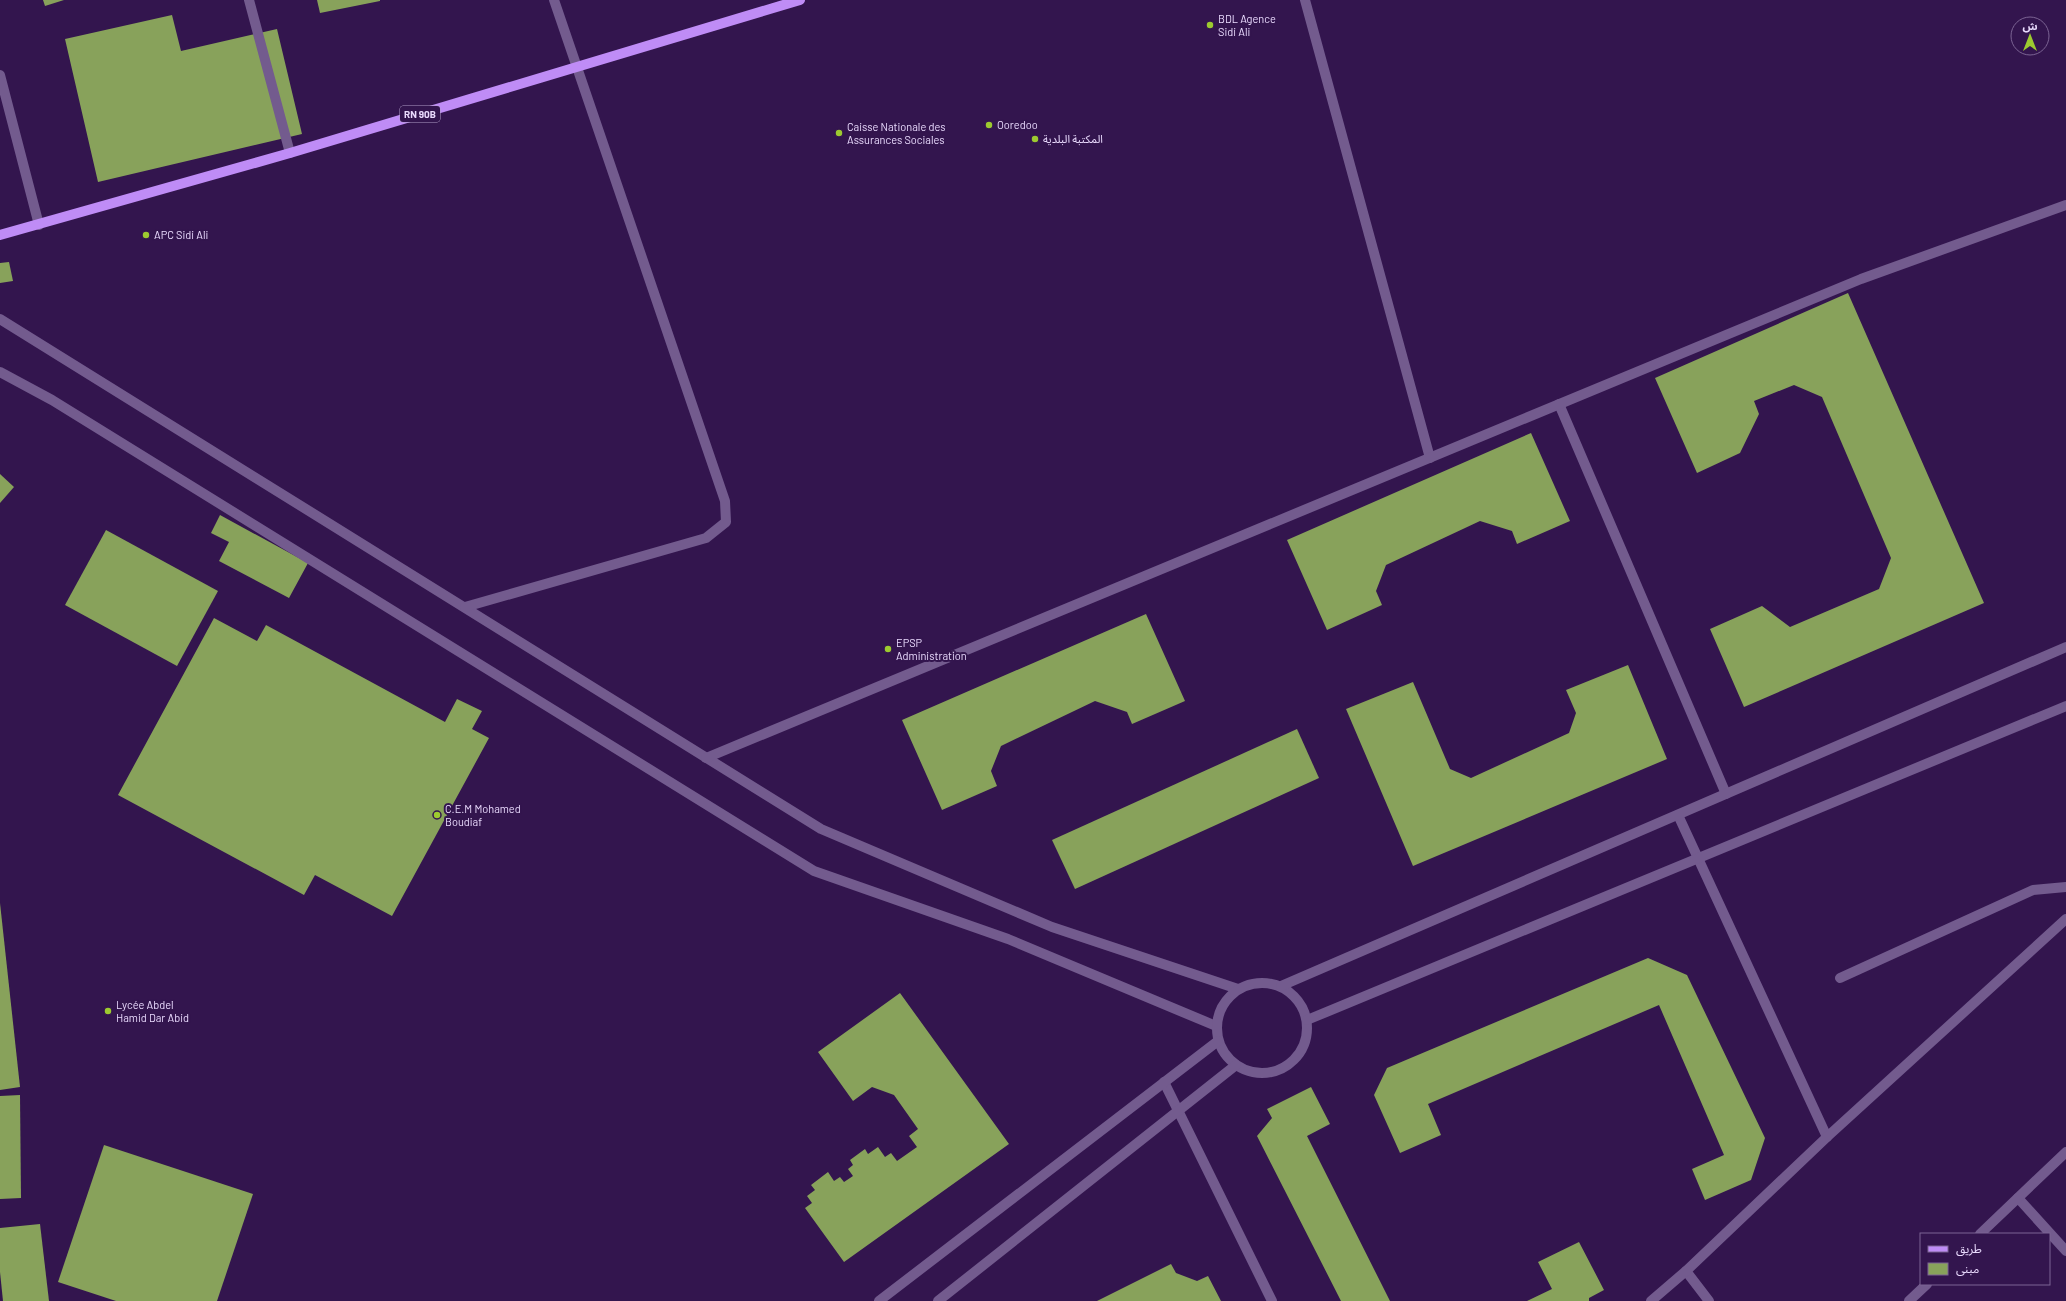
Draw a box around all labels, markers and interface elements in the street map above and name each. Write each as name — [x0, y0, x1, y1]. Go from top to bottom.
place label: BDL Agence Sidi Ali — [1218, 12, 1276, 38]
north arrow — [2010, 16, 2050, 56]
text: ش — [2022, 19, 2038, 33]
marker: BDL Agence Sidi Ali — [1205, 20, 1215, 30]
road number: RN 90B — [400, 106, 440, 122]
place label: Ooredoo — [997, 118, 1038, 131]
place label: Caisse Nationale des Assurances Sociales — [847, 120, 946, 146]
marker: Ooredoo — [984, 120, 994, 130]
marker: Caisse Nationale des Assurances Sociales — [834, 128, 844, 138]
place label: المكتبة البلدية — [1043, 132, 1103, 146]
marker: المكتبة البلدية — [1030, 134, 1040, 144]
place label: APC Sidi Ali — [154, 228, 209, 241]
marker: APC Sidi Ali — [141, 230, 151, 240]
place label: EPSP Administration — [896, 636, 967, 662]
marker: EPSP Administration — [883, 644, 893, 654]
place label: C.E.M Mohamed Boudiaf — [445, 802, 521, 828]
marker: C.E.M Mohamed Boudiaf — [432, 810, 442, 820]
place label: Lycée Abdel Hamid Dar Abid — [116, 998, 189, 1024]
marker: Lycée Abdel Hamid Dar Abid — [103, 1006, 113, 1016]
legend — [1920, 1233, 2050, 1285]
text: طريق — [1956, 1241, 1982, 1257]
text: مبنى — [1956, 1261, 1979, 1276]

